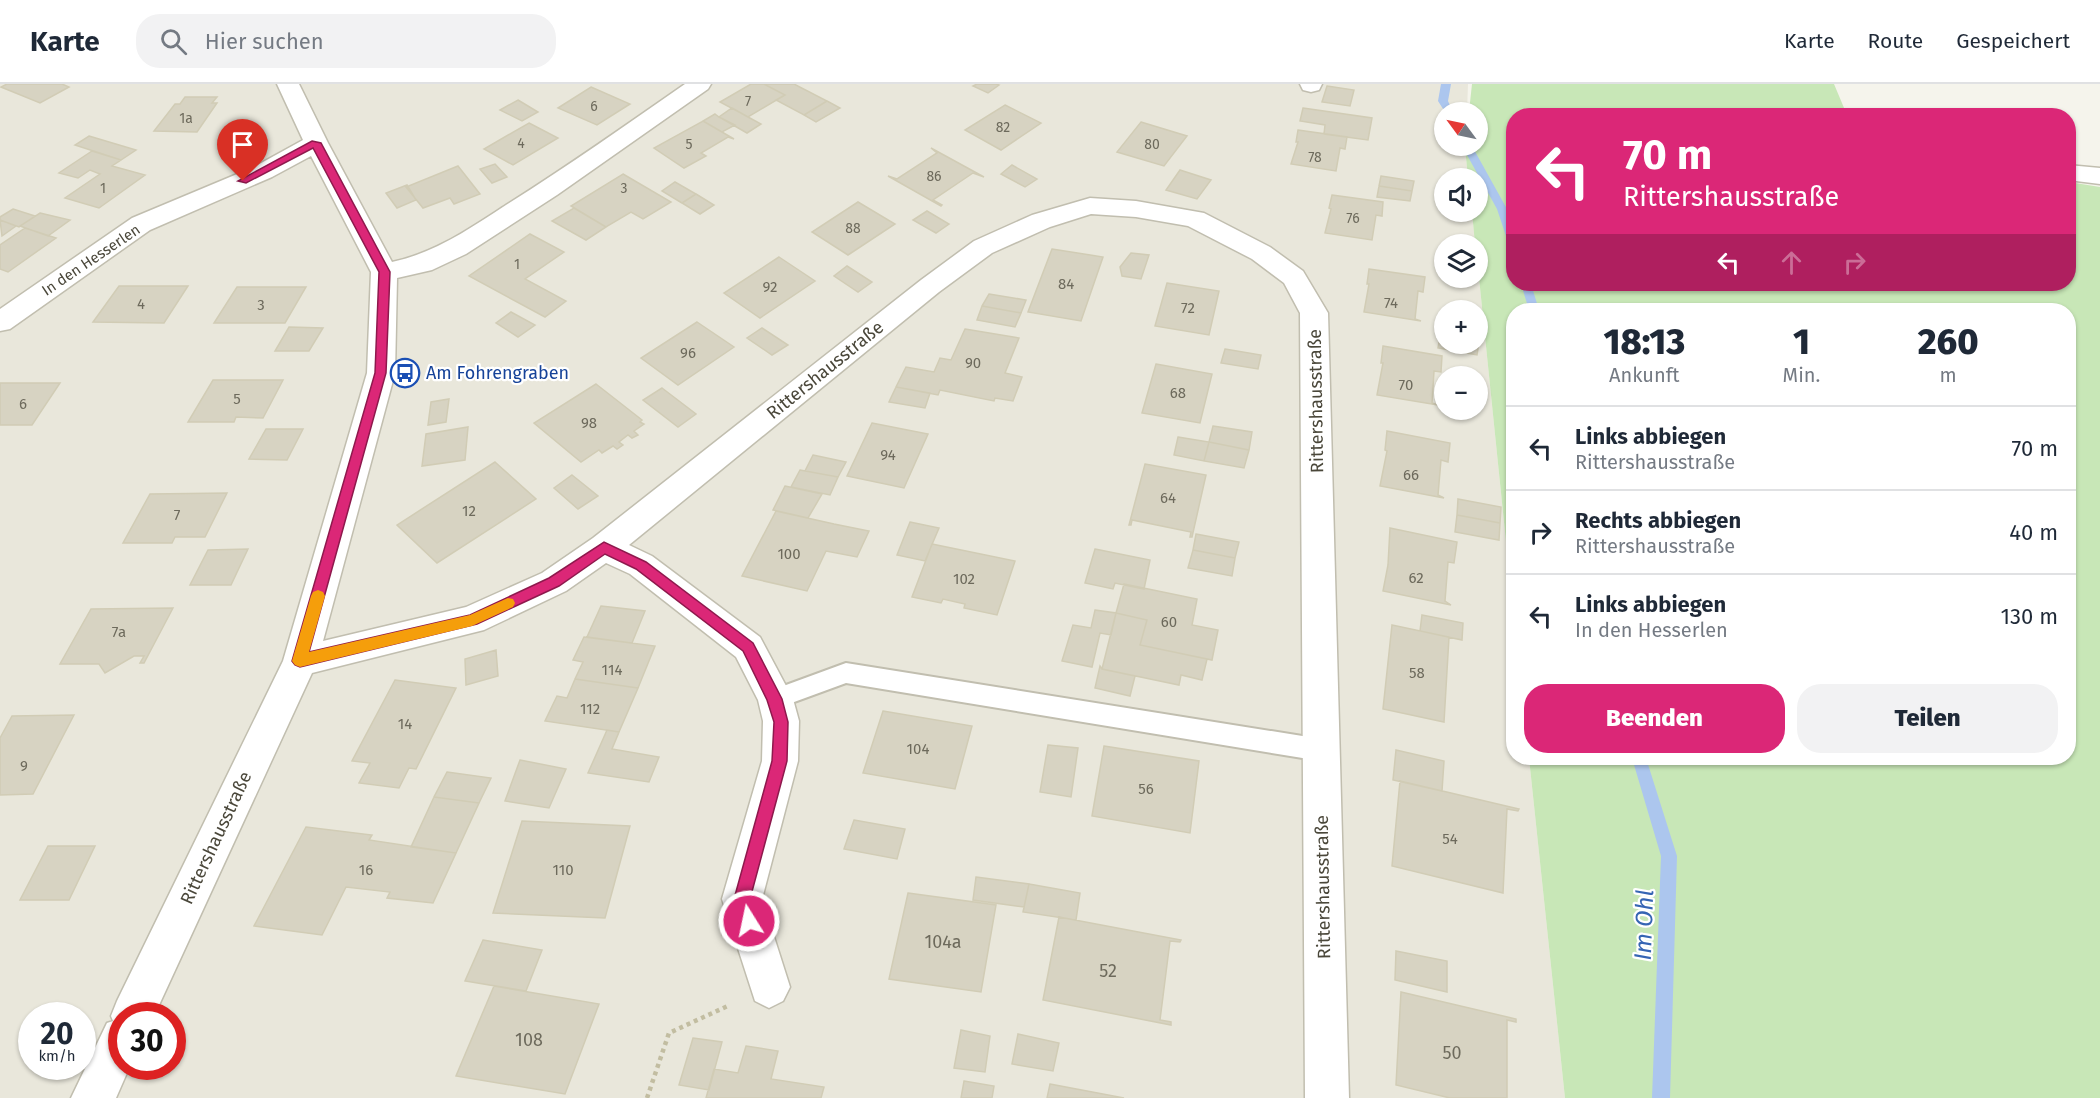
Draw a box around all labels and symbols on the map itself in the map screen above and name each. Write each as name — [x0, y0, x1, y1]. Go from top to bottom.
house number: 7 — [745, 93, 751, 110]
house number: 6 — [590, 98, 598, 115]
north arrow — [1434, 102, 1488, 156]
house number: 1a — [179, 110, 193, 127]
pin — [217, 119, 268, 181]
house number: 82 — [996, 119, 1010, 136]
house number: 4 — [517, 135, 525, 152]
house number: 5 — [685, 136, 693, 153]
house number: 80 — [1144, 136, 1160, 153]
house number: 78 — [1308, 149, 1322, 166]
house number: 86 — [926, 168, 942, 185]
house number: 1 — [100, 180, 106, 197]
house number: 3 — [621, 180, 628, 197]
house number: 76 — [1346, 210, 1360, 227]
street label: In den Hesserlen — [38, 220, 144, 300]
house number: 88 — [845, 220, 861, 237]
house number: 1 — [514, 256, 520, 273]
house number: 84 — [1058, 275, 1074, 293]
house number: 92 — [763, 278, 777, 296]
house number: 74 — [1384, 294, 1398, 312]
house number: 4 — [137, 295, 145, 313]
house number: 3 — [257, 296, 265, 314]
house number: 72 — [1181, 299, 1195, 317]
street label: Rittershausstraße — [762, 316, 888, 424]
street label: Rittershausstraße — [1304, 329, 1328, 473]
house number: 96 — [680, 344, 696, 362]
house number: 90 — [965, 354, 981, 372]
bus stop icon: Am Fohrengraben — [389, 357, 421, 389]
place label: Am Fohrengraben — [426, 362, 569, 384]
house number: 70 — [1399, 376, 1413, 394]
house number: 68 — [1170, 384, 1186, 402]
house number: 5 — [233, 390, 241, 408]
house number: 6 — [19, 395, 27, 413]
house number: 98 — [581, 414, 597, 432]
house number: 94 — [880, 446, 896, 464]
house number: 66 — [1403, 466, 1419, 484]
house number: 64 — [1160, 489, 1176, 507]
house number: 12 — [462, 502, 476, 520]
house number: 7 — [174, 506, 181, 524]
house number: 100 — [777, 545, 801, 563]
house number: 62 — [1408, 569, 1424, 587]
house number: 102 — [953, 570, 975, 588]
house number: 60 — [1161, 613, 1177, 631]
house number: 7a — [112, 623, 126, 641]
house number: 114 — [602, 661, 622, 679]
house number: 58 — [1409, 664, 1425, 682]
house number: 112 — [580, 700, 600, 718]
house number: 14 — [398, 715, 412, 733]
house number: 104 — [907, 740, 929, 758]
house number: 9 — [20, 757, 28, 775]
street label: Rittershausstraße — [176, 768, 256, 908]
house number: 56 — [1138, 780, 1154, 798]
street label: Rittershausstraße — [1311, 815, 1335, 959]
house number: 54 — [1442, 830, 1458, 848]
house number: 16 — [359, 861, 373, 879]
house number: 110 — [552, 861, 574, 879]
position arrow — [717, 889, 781, 953]
water label: Im Ohl — [1629, 889, 1659, 961]
house number: 104a — [924, 931, 962, 953]
house number: 52 — [1099, 960, 1117, 982]
speed limit sign: 30 — [108, 1002, 186, 1080]
house number: 108 — [515, 1029, 543, 1051]
house number: 50 — [1442, 1042, 1462, 1064]

